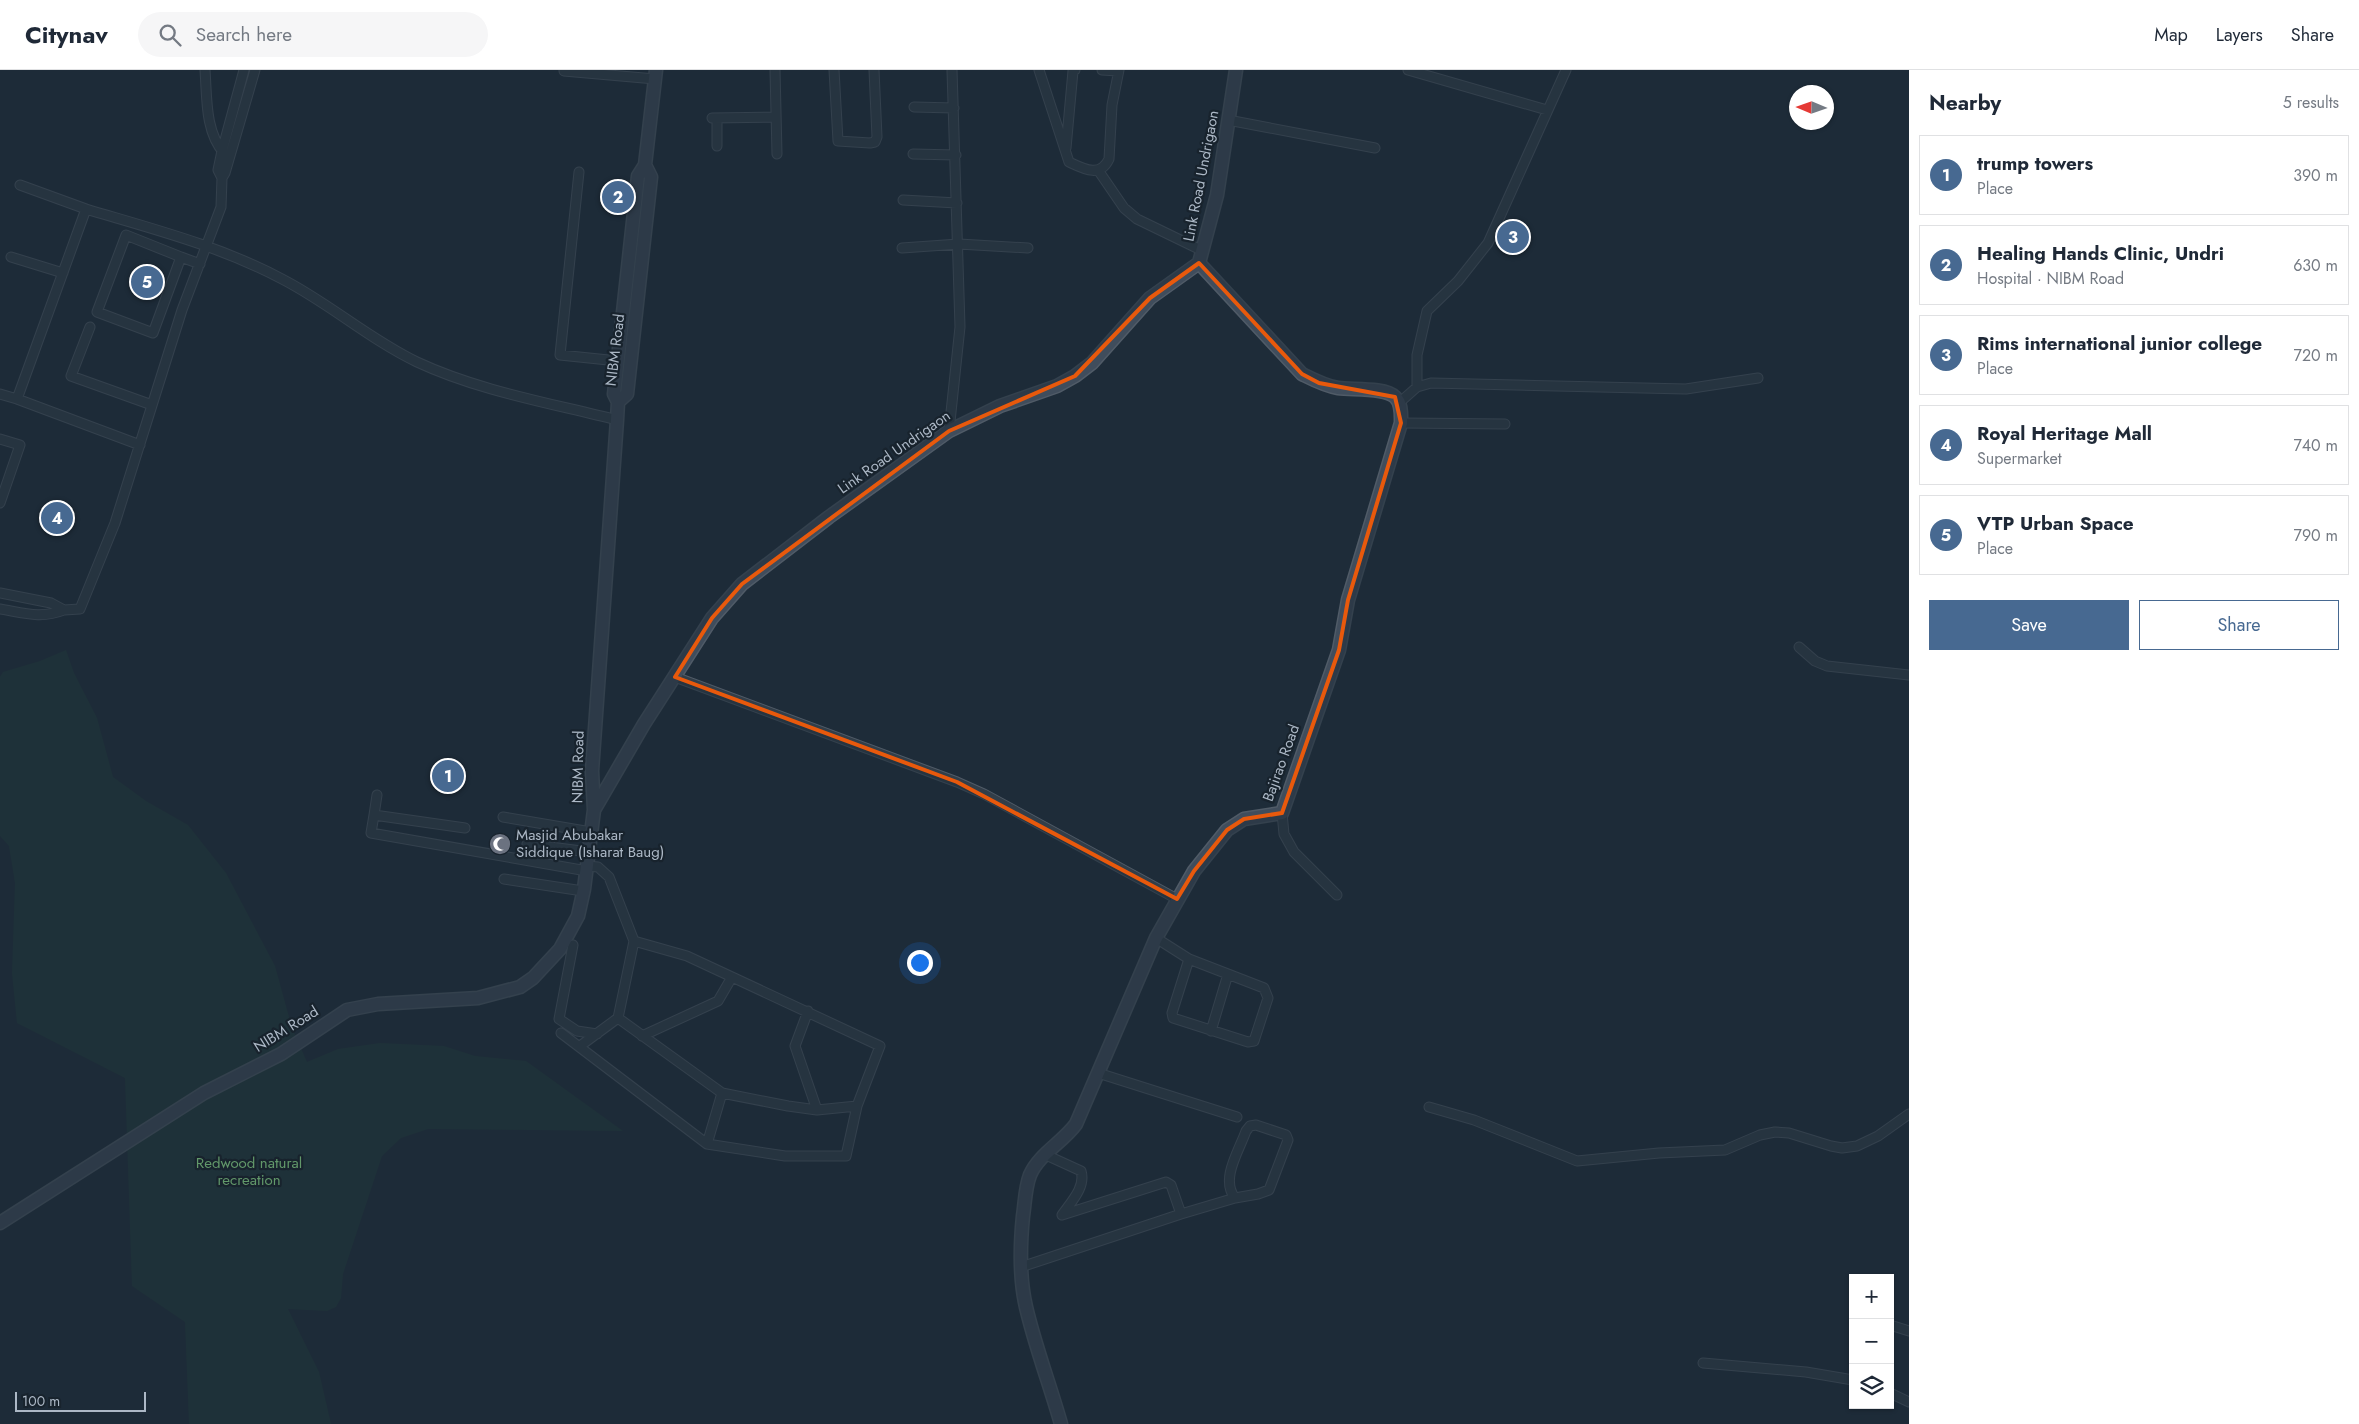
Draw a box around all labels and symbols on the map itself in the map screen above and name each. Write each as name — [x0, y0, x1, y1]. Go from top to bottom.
north arrow — [1789, 85, 1834, 130]
street label: Link Road Undrigaon — [1177, 109, 1225, 243]
pin: 2 — [602, 178, 634, 216]
pin: 3 — [1497, 218, 1529, 256]
pin: 5 — [131, 263, 163, 301]
street label: NIBM Road — [600, 313, 630, 387]
street label: Link Road Undrigaon — [833, 405, 955, 499]
pin: 4 — [41, 499, 73, 537]
street label: Bajirao Road — [1257, 721, 1305, 805]
street label: NIBM Road — [566, 730, 590, 804]
pin: 1 — [432, 757, 464, 795]
place label: Masjid Abubakar Siddique (Isharat Baug) — [516, 824, 664, 863]
mosque icon: Masjid Abubakar Siddique (Isharat Baug) — [488, 832, 512, 856]
your location — [907, 950, 933, 976]
street label: NIBM Road — [249, 1000, 323, 1058]
park label: Redwood natural recreation — [196, 1152, 302, 1191]
scale bar — [15, 1389, 146, 1412]

